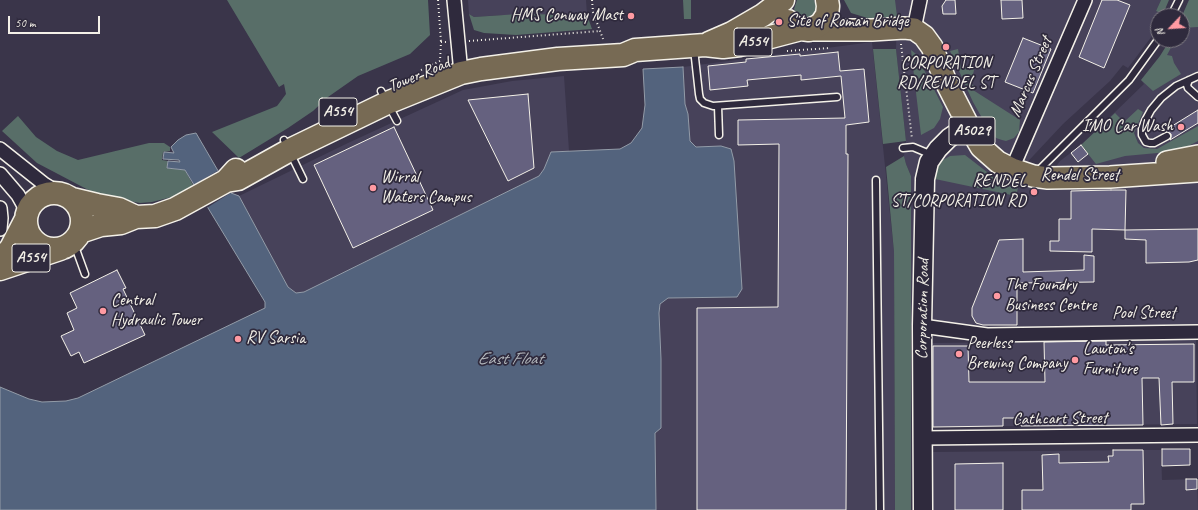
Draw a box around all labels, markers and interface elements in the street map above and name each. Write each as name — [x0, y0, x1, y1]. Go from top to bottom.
place label: HMS Conway Mast — [511, 6, 623, 26]
scale bar — [10, 8, 102, 34]
north arrow — [1150, 8, 1190, 48]
marker: HMS Conway Mast — [626, 11, 636, 21]
place label: Site of Roman Bridge — [787, 12, 909, 32]
text: 50 m — [15, 15, 35, 31]
marker: Site of Roman Bridge — [774, 17, 784, 27]
text: N — [1152, 27, 1168, 39]
road number: A554 — [734, 28, 772, 56]
street label: Marcus Street — [1005, 34, 1057, 120]
marker: CORPORATION RD/RENDEL ST — [941, 42, 951, 52]
street label: Tower Road — [385, 53, 453, 97]
place label: CORPORATION RD/RENDEL ST — [897, 54, 995, 94]
road number: A554 — [319, 98, 357, 126]
road number: A5029 — [949, 117, 995, 145]
place label: IMO Car Wash — [1082, 117, 1173, 137]
marker: IMO Car Wash — [1176, 122, 1186, 132]
street label: Rendel Street — [1041, 166, 1119, 186]
place label: Wirral Waters Campus — [381, 168, 471, 208]
place label: RENDEL ST/CORPORATION RD — [891, 172, 1026, 212]
marker: Wirral Waters Campus — [368, 183, 378, 193]
marker: RENDEL ST/CORPORATION RD — [1029, 187, 1039, 197]
road number: A554 — [12, 244, 50, 272]
street label: Corporation Road — [912, 258, 934, 360]
place label: The Foundry Business Centre — [1005, 276, 1096, 316]
place label: Central Hydraulic Tower — [111, 291, 202, 331]
marker: The Foundry Business Centre — [992, 291, 1002, 301]
street label: Pool Street — [1112, 304, 1176, 324]
marker: Central Hydraulic Tower — [98, 306, 108, 316]
place label: RV Sarsia — [246, 329, 305, 349]
marker: RV Sarsia — [233, 334, 243, 344]
place label: Peerless Brewing Company — [967, 334, 1067, 374]
place label: Lawton's Furniture — [1083, 340, 1137, 380]
water label: East Float — [478, 348, 542, 370]
marker: Peerless Brewing Company — [954, 349, 964, 359]
marker: Lawton's Furniture — [1070, 355, 1080, 365]
street label: Cathcart Street — [1012, 408, 1108, 430]

